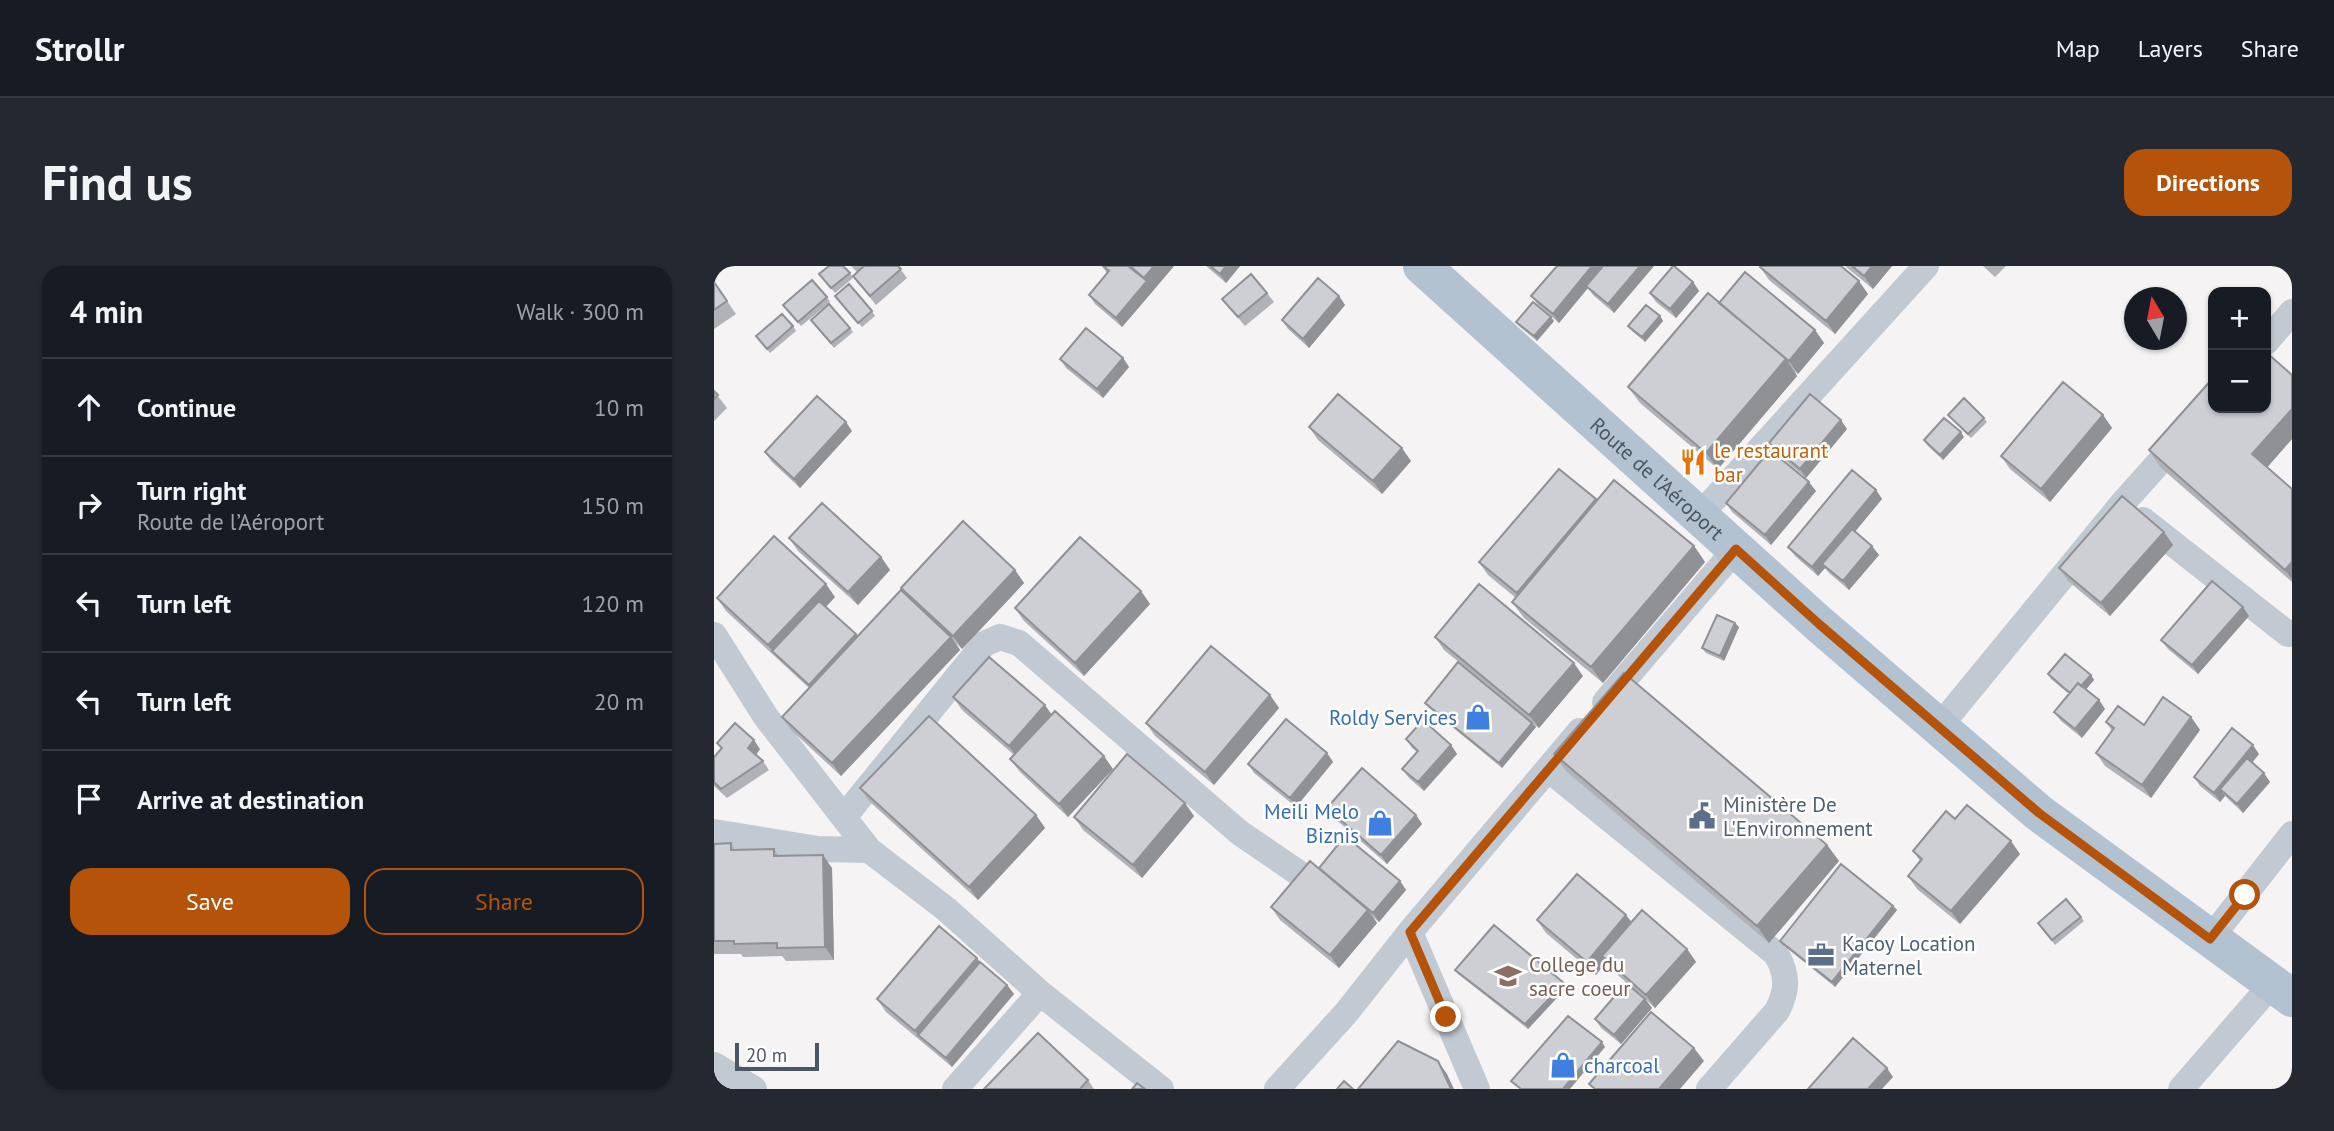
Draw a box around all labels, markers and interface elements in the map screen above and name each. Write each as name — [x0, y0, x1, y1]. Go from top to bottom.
text: Strollr — [35, 27, 124, 70]
text: Map — [2056, 33, 2100, 64]
text: Layers — [2138, 33, 2203, 64]
text: Share — [2241, 33, 2299, 64]
button: Directions — [2124, 149, 2292, 216]
text: Find us — [42, 150, 193, 214]
north arrow — [2124, 287, 2187, 350]
map controls — [2208, 287, 2271, 413]
button: + — [2208, 287, 2271, 350]
text: 4 min — [70, 292, 143, 331]
text: Walk · 300 m — [517, 297, 644, 326]
button: − — [2208, 350, 2271, 413]
icon: ahead — [70, 388, 108, 426]
text: Continue — [137, 391, 236, 424]
text: 10 m — [594, 393, 644, 422]
street label: Route de l’Aéroport — [1585, 411, 1730, 546]
place label: le restaurant bar — [1714, 437, 1828, 488]
restaurant icon: le restaurant bar — [1678, 447, 1708, 477]
text: Turn right — [137, 474, 246, 507]
icon: right — [70, 486, 108, 524]
text: 150 m — [582, 491, 644, 520]
text: Route de l’Aéroport — [137, 507, 324, 536]
icon: left — [70, 584, 108, 622]
text: Turn left — [137, 587, 231, 620]
text: 120 m — [582, 589, 644, 618]
icon: left — [70, 682, 108, 720]
text: Turn left — [137, 685, 231, 718]
text: 20 m — [594, 687, 644, 716]
shop icon: Roldy Services — [1463, 702, 1493, 732]
place label: Roldy Services — [1329, 704, 1457, 731]
icon: arrive — [70, 780, 108, 818]
text: Arrive at destination — [137, 783, 364, 816]
place label: Ministère De L'Environnement — [1723, 791, 1873, 842]
place label: Meili Melo Biznis — [1264, 798, 1359, 849]
public building icon: Ministère De L'Environnement — [1687, 801, 1717, 831]
shop icon: Meili Melo Biznis — [1365, 808, 1395, 838]
button: Save — [70, 868, 350, 935]
button: Share — [364, 868, 644, 935]
route start — [2229, 879, 2260, 910]
place label: Kacoy Location Maternel — [1842, 930, 1976, 981]
office icon: Kacoy Location Maternel — [1806, 940, 1836, 970]
place label: College du sacre coeur — [1529, 951, 1631, 1002]
school or university icon: College du sacre coeur — [1493, 961, 1523, 991]
route end — [1430, 1001, 1461, 1032]
scale bar — [735, 1040, 819, 1072]
text: 20 m — [746, 1043, 787, 1067]
shop icon: charcoal — [1548, 1050, 1578, 1080]
place label: charcoal — [1584, 1052, 1659, 1079]

